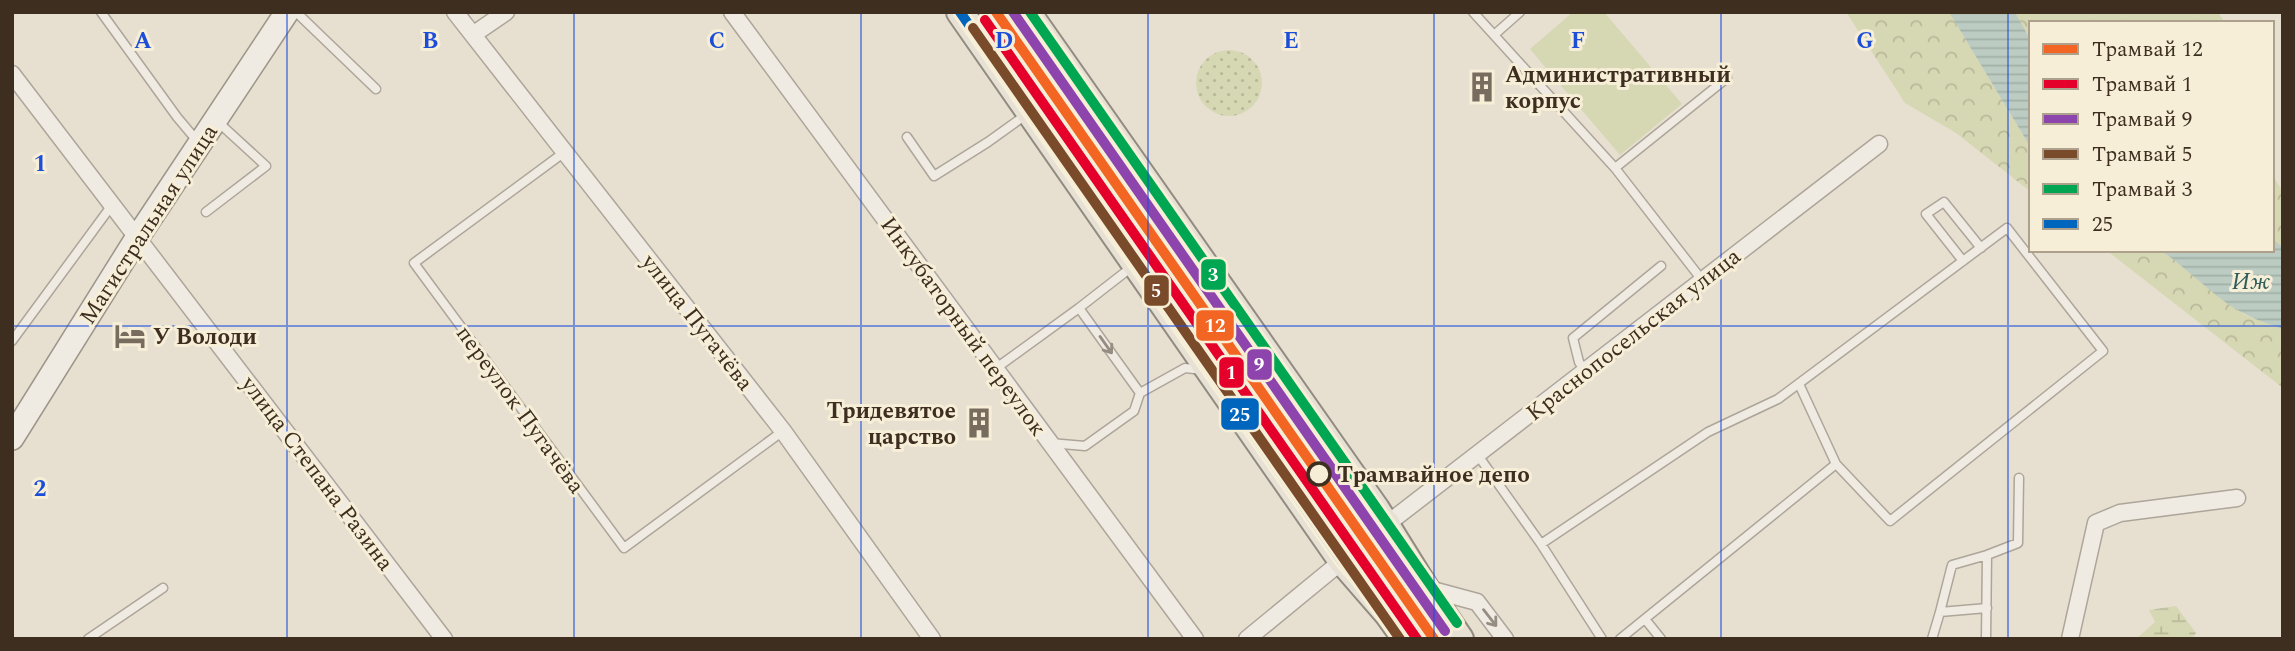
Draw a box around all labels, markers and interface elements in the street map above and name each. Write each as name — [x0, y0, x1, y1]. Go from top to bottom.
legend — [2029, 21, 2274, 252]
text: A — [134, 24, 152, 59]
text: B — [422, 24, 438, 59]
text: C — [709, 24, 725, 59]
text: D — [995, 24, 1013, 59]
text: E — [1283, 24, 1299, 59]
text: F — [1571, 24, 1585, 59]
text: G — [1856, 24, 1874, 59]
text: Трамвай 12 — [2092, 34, 2203, 66]
place label: Административный корпус — [1505, 58, 1731, 119]
text: Трамвай 1 — [2092, 69, 2192, 101]
building icon: Административный корпус — [1465, 70, 1499, 104]
text: Трамвай 9 — [2092, 104, 2192, 136]
street label: Магистральная улица — [71, 118, 227, 332]
text: Трамвай 5 — [2092, 139, 2192, 171]
text: 1 — [34, 147, 46, 182]
text: Трамвай 3 — [2092, 174, 2193, 206]
text: 25 — [2092, 209, 2113, 241]
street label: Инкубаторный переулок — [871, 210, 1055, 444]
street label: Краснопосельская улица — [1519, 240, 1749, 430]
street label: улица Пугачёва — [631, 246, 762, 399]
line badge: 3 — [1200, 258, 1227, 291]
text: 3 — [1208, 261, 1219, 290]
water label: Иж — [2232, 264, 2270, 300]
line badge: 5 — [1143, 274, 1170, 307]
text: 5 — [1151, 277, 1161, 306]
line badge: 12 — [1195, 309, 1235, 342]
text: 12 — [1204, 312, 1226, 341]
street label: переулок Пугачёва — [447, 318, 593, 501]
hotel icon: У Володи — [113, 319, 147, 353]
place label: У Володи — [153, 320, 257, 355]
one-way arrow — [1099, 335, 1113, 354]
line badge: 9 — [1246, 348, 1273, 381]
text: 9 — [1254, 351, 1265, 380]
line badge: 1 — [1218, 356, 1245, 389]
text: 1 — [1226, 359, 1236, 388]
street label: улица Степана Разина — [231, 368, 402, 579]
place label: Тридевятое царство — [826, 394, 956, 455]
line badge: 25 — [1220, 397, 1260, 431]
text: 25 — [1229, 401, 1251, 430]
building icon: Тридевятое царство — [962, 406, 996, 440]
place label: Трамвайное депо — [1337, 458, 1530, 493]
marker: Трамвайное депо — [1307, 462, 1331, 486]
text: 2 — [34, 472, 47, 507]
one-way arrow — [1482, 609, 1497, 627]

